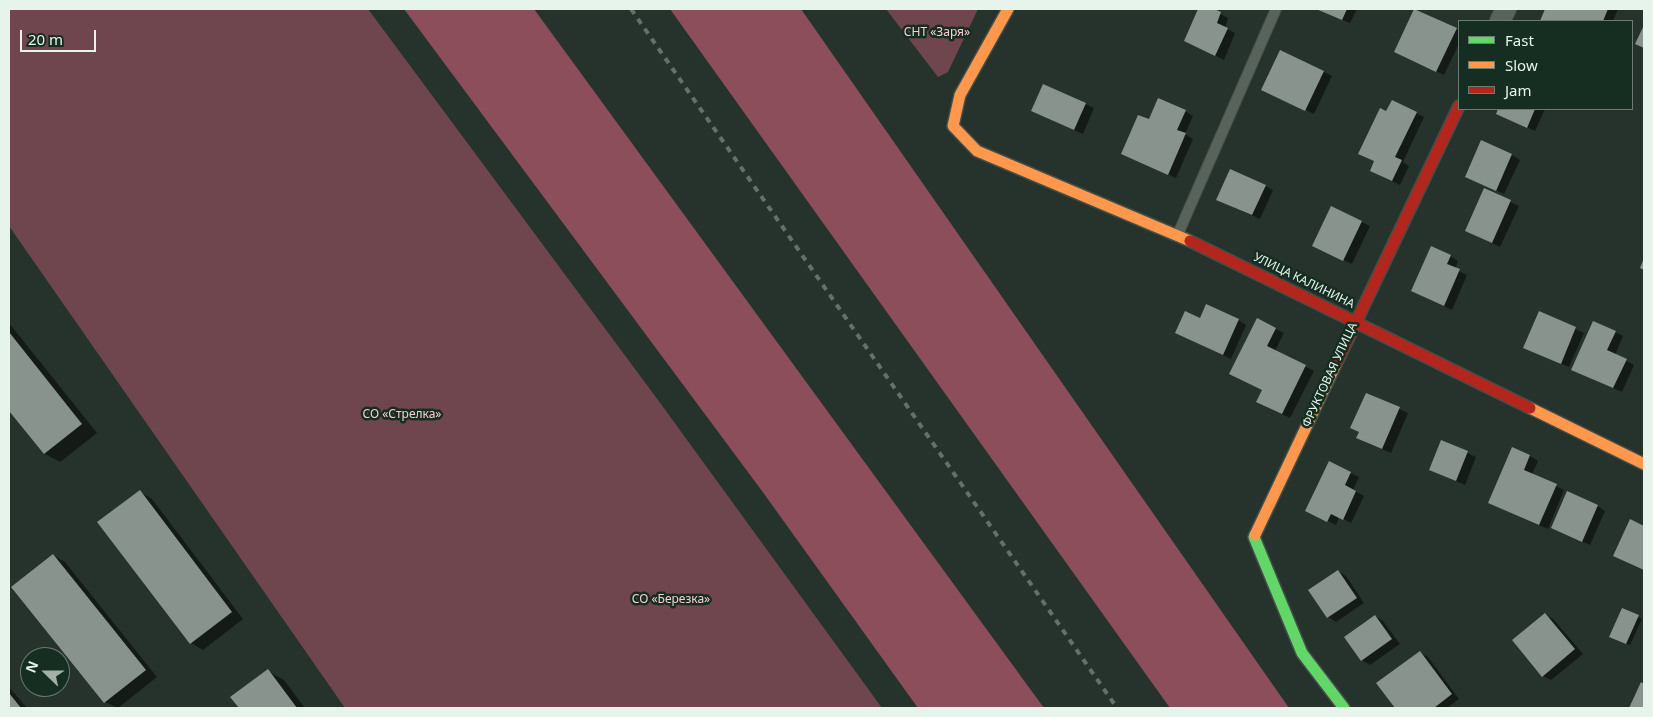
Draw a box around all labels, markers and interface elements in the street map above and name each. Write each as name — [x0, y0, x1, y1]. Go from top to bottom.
scale bar — [22, 20, 99, 52]
legend — [1458, 20, 1633, 110]
park label: СНТ «Заря» — [904, 26, 970, 40]
text: 20 m — [28, 29, 63, 49]
text: Fast — [1505, 30, 1534, 50]
text: Slow — [1505, 55, 1538, 75]
text: Jam — [1505, 80, 1532, 100]
street label: УЛИЦА КАЛИНИНА — [1251, 250, 1357, 312]
street label: ФРУКТОВАЯ УЛИЦА — [1299, 320, 1361, 430]
park label: СО «Стрелка» — [363, 408, 441, 422]
park label: СО «Березка» — [632, 593, 710, 607]
north arrow — [20, 647, 70, 697]
text: N — [21, 658, 42, 675]

